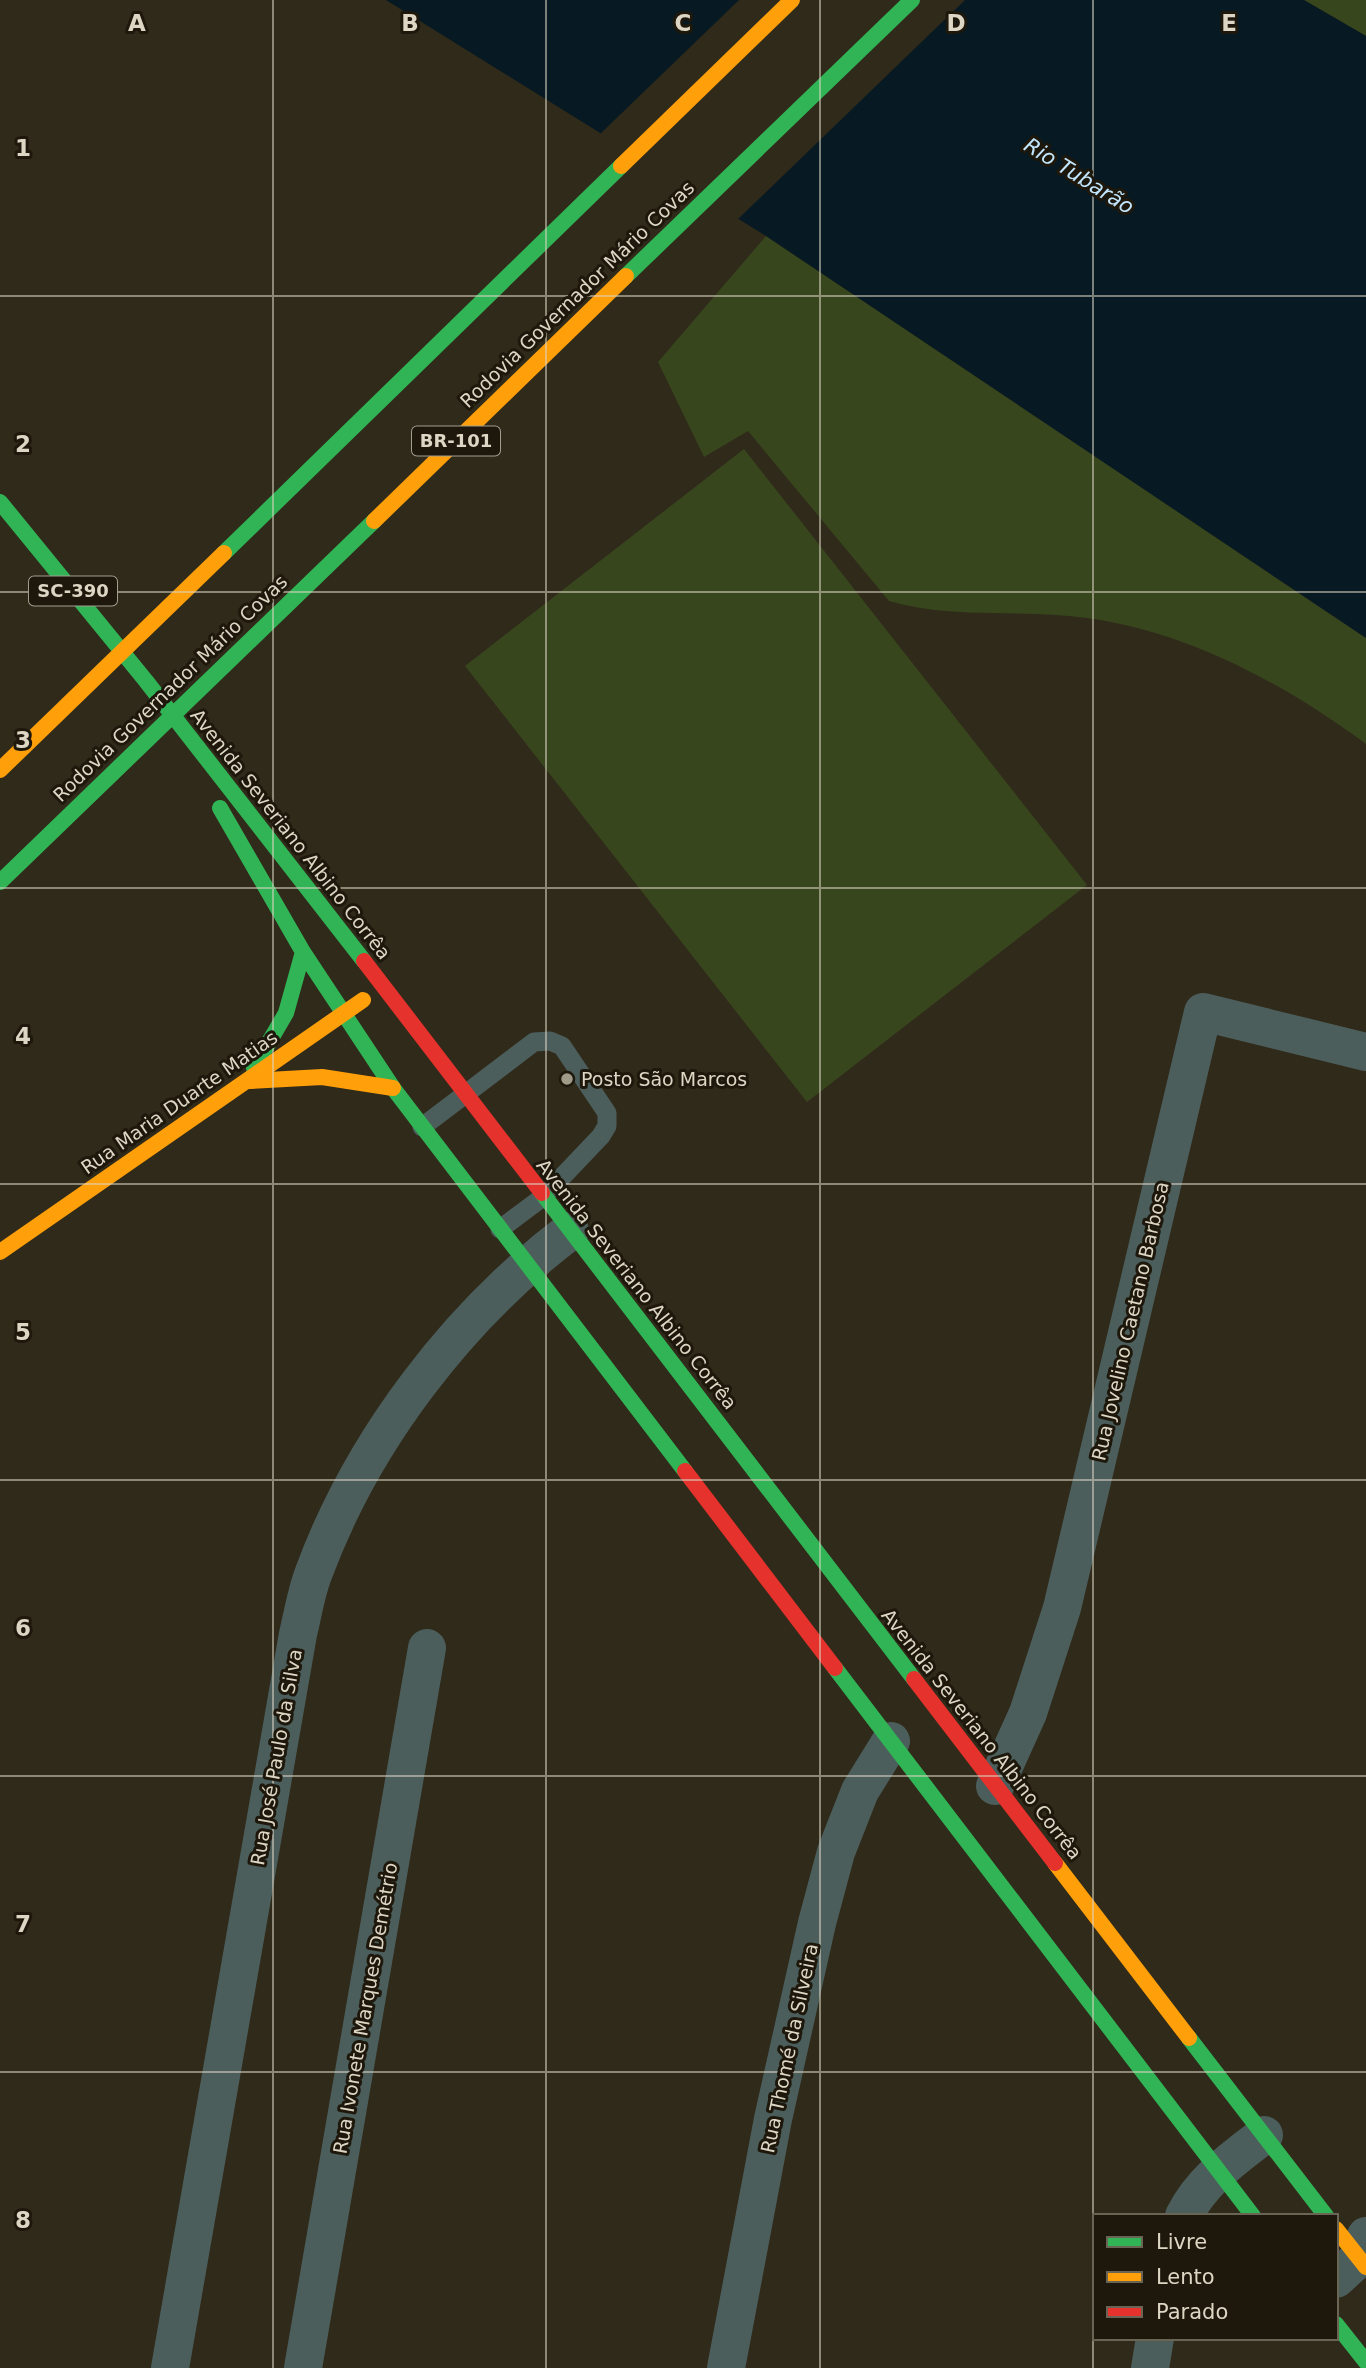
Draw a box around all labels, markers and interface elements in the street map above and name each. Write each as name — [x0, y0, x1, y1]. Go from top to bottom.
text: A — [128, 10, 146, 36]
text: B — [401, 10, 419, 36]
text: C — [675, 10, 691, 36]
text: D — [946, 10, 966, 36]
text: E — [1221, 10, 1237, 36]
water label: Rio Tubarão — [1020, 133, 1138, 219]
text: 1 — [15, 135, 31, 161]
street label: Rodovia Governador Mário Covas — [456, 176, 698, 412]
road number: BR-101 — [412, 426, 500, 456]
text: 2 — [15, 431, 31, 457]
street label: Rodovia Governador Mário Covas — [49, 570, 291, 806]
road number: SC-390 — [29, 576, 117, 606]
street label: Avenida Severiano Albino Corrêa — [186, 705, 396, 963]
text: 3 — [15, 727, 31, 753]
text: 4 — [15, 1023, 31, 1049]
street label: Rua Maria Duarte Matias — [77, 1026, 281, 1178]
place label: Posto São Marcos — [581, 1068, 747, 1090]
marker: Posto São Marcos — [559, 1071, 575, 1087]
street label: Avenida Severiano Albino Corrêa — [532, 1155, 742, 1413]
street label: Rua Jovelino Caetano Barbosa — [1087, 1179, 1173, 1463]
text: 5 — [15, 1319, 31, 1345]
street label: Avenida Severiano Albino Corrêa — [877, 1605, 1087, 1863]
text: 6 — [15, 1615, 31, 1641]
street label: Rua José Paulo da Silva — [246, 1647, 306, 1867]
street label: Rua Ivonete Marques Demétrio — [329, 1861, 401, 2155]
text: 7 — [15, 1911, 31, 1937]
street label: Rua Thomé da Silveira — [756, 1941, 822, 2155]
text: 8 — [15, 2207, 31, 2233]
legend — [1093, 2214, 1338, 2340]
text: Livre — [1156, 2230, 1207, 2254]
text: Lento — [1156, 2265, 1215, 2289]
text: Parado — [1156, 2300, 1228, 2324]

